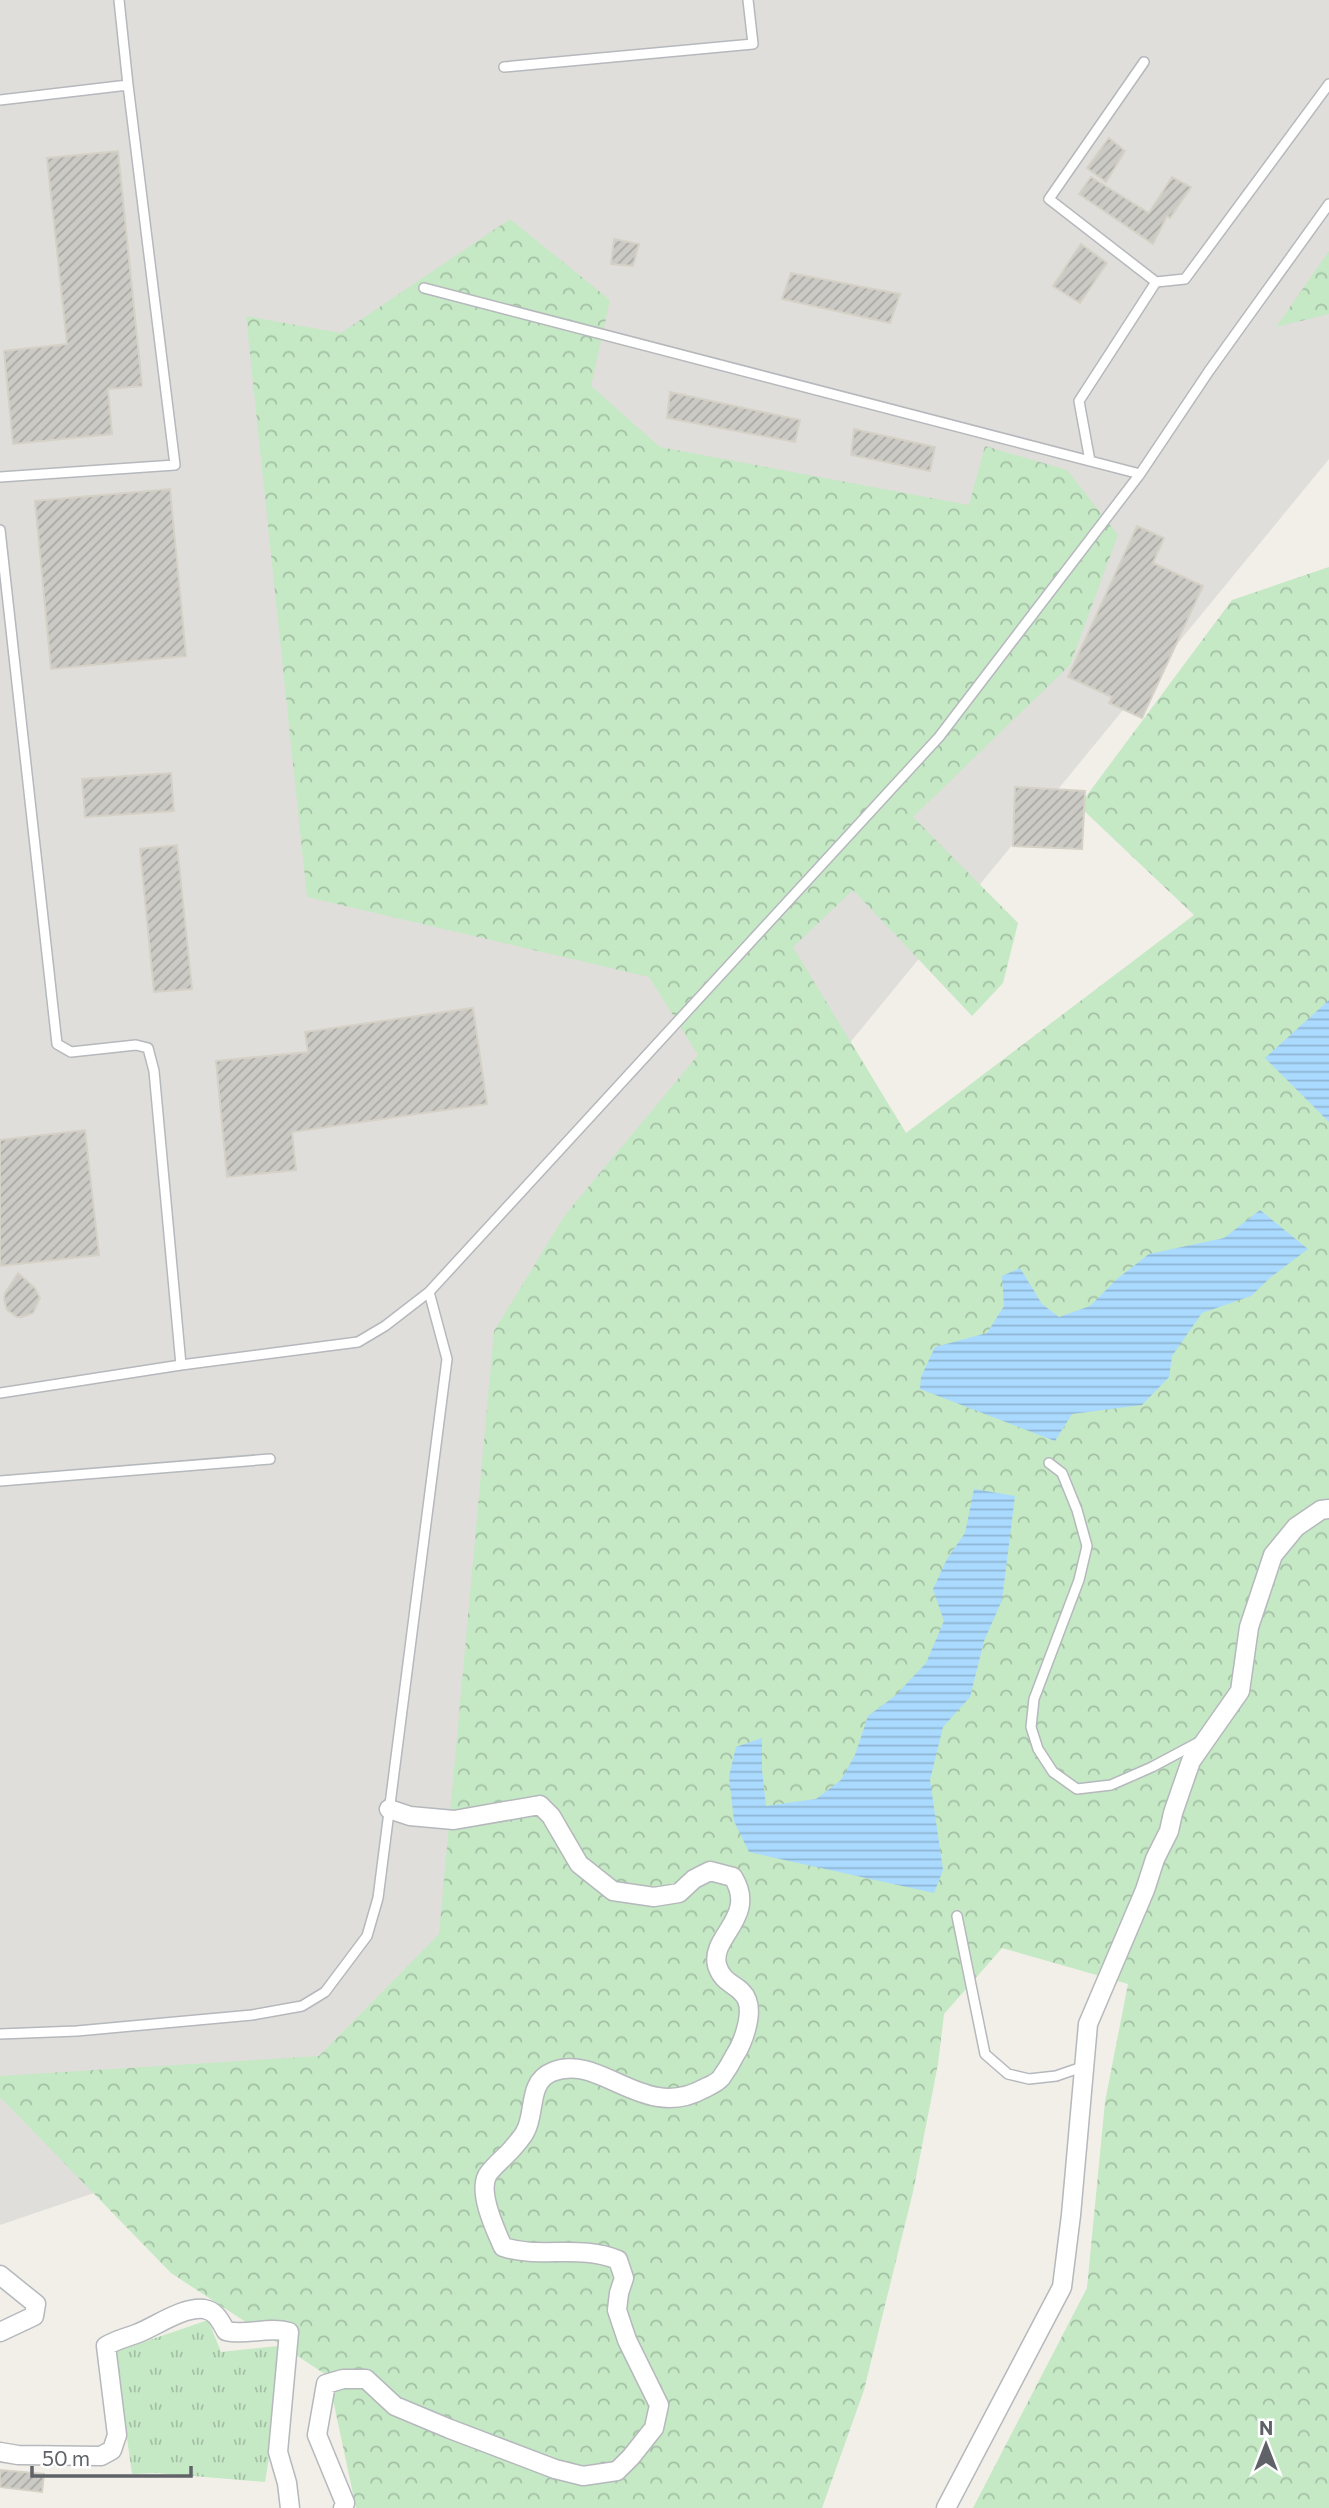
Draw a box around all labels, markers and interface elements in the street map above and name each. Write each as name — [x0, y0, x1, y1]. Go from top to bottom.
north arrow — [1231, 2410, 1301, 2480]
text: N — [1259, 2416, 1273, 2439]
scale bar — [32, 2434, 191, 2478]
text: 50 m — [42, 2445, 90, 2470]

